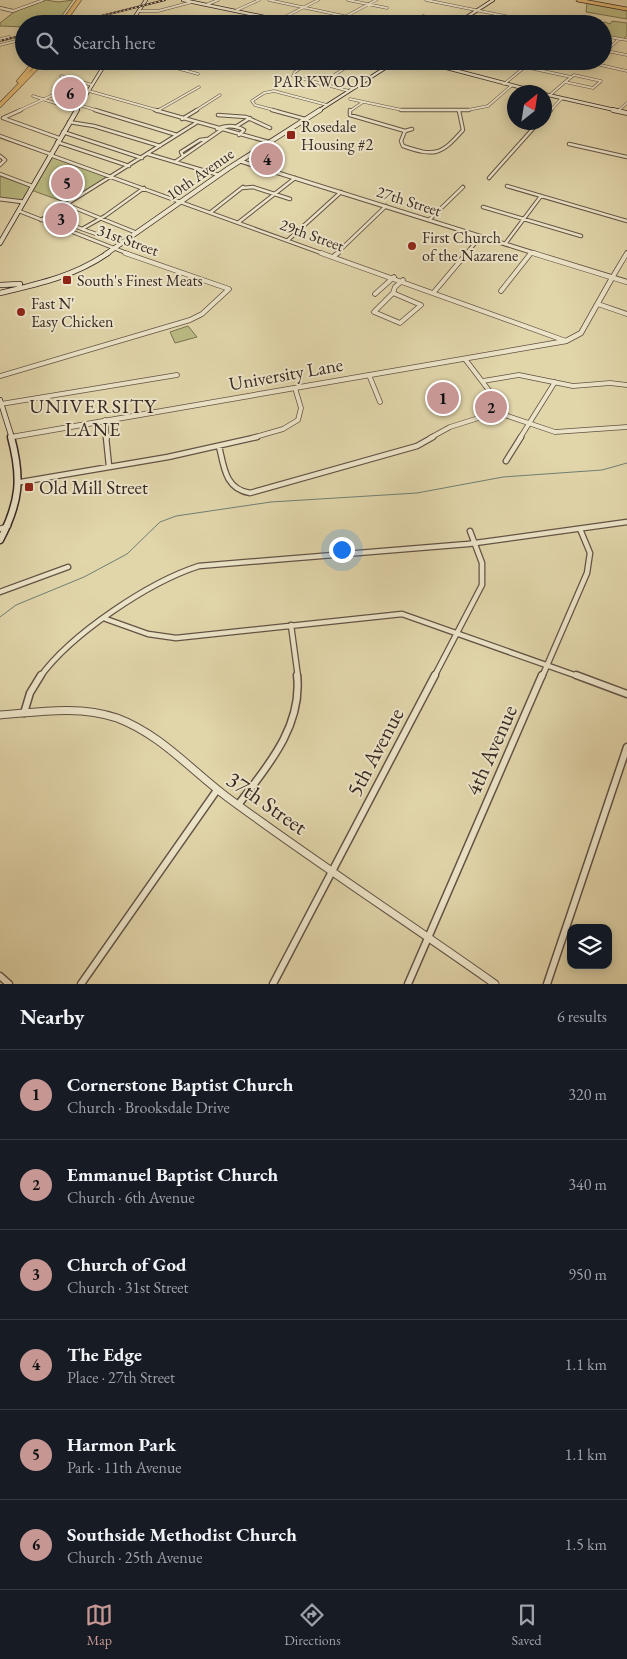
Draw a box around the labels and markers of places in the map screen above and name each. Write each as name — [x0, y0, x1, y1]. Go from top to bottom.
pin: 6 — [54, 74, 86, 112]
place label: Rosedale Housing #2 — [301, 116, 373, 155]
marker: Rosedale Housing #2 — [285, 129, 297, 141]
pin: 4 — [251, 140, 283, 178]
pin: 5 — [51, 164, 83, 202]
pin: 3 — [45, 200, 77, 238]
place label: First Church of the Nazarene — [422, 227, 518, 266]
marker: First Church of the Nazarene — [406, 240, 418, 252]
place label: South's Finest Meats — [77, 270, 203, 291]
marker: South's Finest Meats — [61, 274, 73, 286]
place label: Fast N' Easy Chicken — [31, 293, 114, 332]
marker: Fast N' Easy Chicken — [15, 306, 27, 318]
pin: 1 — [427, 379, 459, 417]
pin: 2 — [475, 388, 507, 426]
place label: Old Mill Street — [39, 475, 148, 500]
marker: Old Mill Street — [23, 481, 35, 493]

